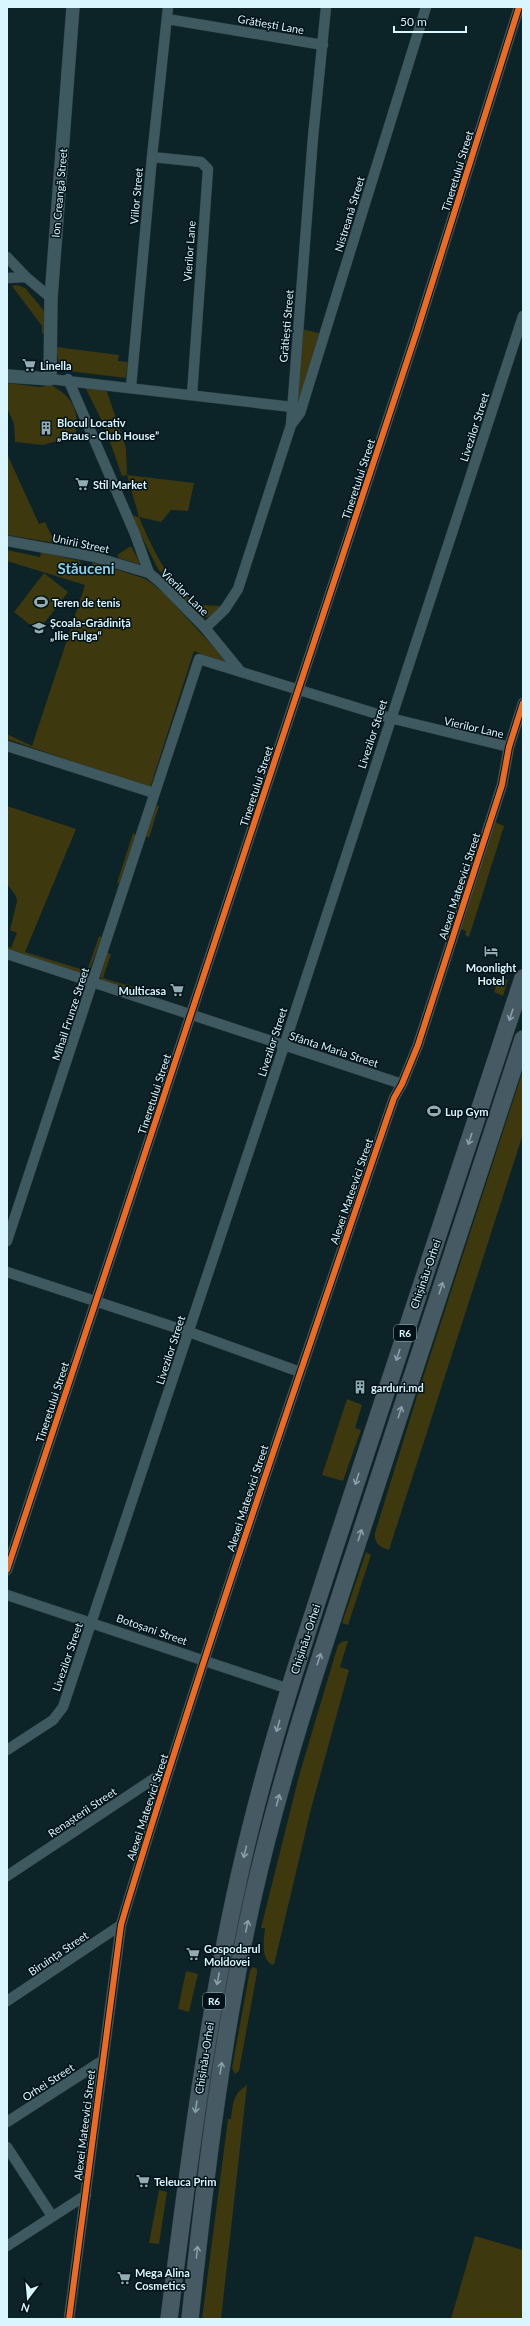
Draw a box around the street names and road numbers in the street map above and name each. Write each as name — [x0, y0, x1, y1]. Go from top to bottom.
street label: Grătiești Lane — [237, 12, 305, 36]
street label: Tineretului Street — [439, 129, 475, 213]
street label: Ion Creangă Street — [49, 148, 69, 238]
street label: Viilor Street — [127, 167, 145, 225]
street label: Nistreană Street — [331, 175, 367, 253]
street label: Vierilor Lane — [180, 220, 198, 282]
street label: Grătiești Street — [276, 289, 296, 363]
street label: Livezilor Street — [457, 391, 491, 463]
street label: Tineretului Street — [339, 437, 377, 521]
street label: Unirii Street — [51, 531, 111, 555]
street label: Vierilor Lane — [159, 566, 212, 618]
street label: Livezilor Street — [355, 698, 389, 770]
street label: Vierilor Lane — [443, 714, 505, 740]
street label: Tineretului Street — [237, 744, 275, 828]
street label: Alexei Mateevici Street — [436, 831, 482, 941]
street label: Mihail Frunze Street — [49, 966, 91, 1062]
street label: Livezilor Street — [255, 1006, 289, 1078]
street label: Sfânta Maria Street — [288, 1028, 380, 1070]
street label: Tineretului Street — [135, 1052, 173, 1136]
street label: Alexei Mateevici Street — [327, 1136, 375, 1246]
street label: Chișinău-Orhei — [407, 1237, 443, 1310]
street label: Livezilor Street — [153, 1314, 187, 1386]
road number: R6 — [394, 1325, 416, 1341]
street label: Tineretului Street — [33, 1360, 71, 1444]
street label: Alexei Mateevici Street — [224, 1443, 270, 1553]
street label: Chișinău-Orhei — [288, 1602, 323, 1676]
street label: Botoșani Street — [115, 1611, 189, 1647]
street label: Livezilor Street — [49, 1621, 85, 1693]
street label: Alexei Mateevici Street — [124, 1752, 170, 1862]
street label: Renașterii Street — [45, 1784, 119, 1840]
street label: Biruința Street — [25, 1928, 91, 1978]
road number: R6 — [203, 1993, 225, 2009]
street label: Chișinău-Orhei — [192, 2021, 216, 2095]
street label: Orhei Street — [20, 2060, 76, 2104]
street label: Alexei Mateevici Street — [71, 2069, 97, 2181]

